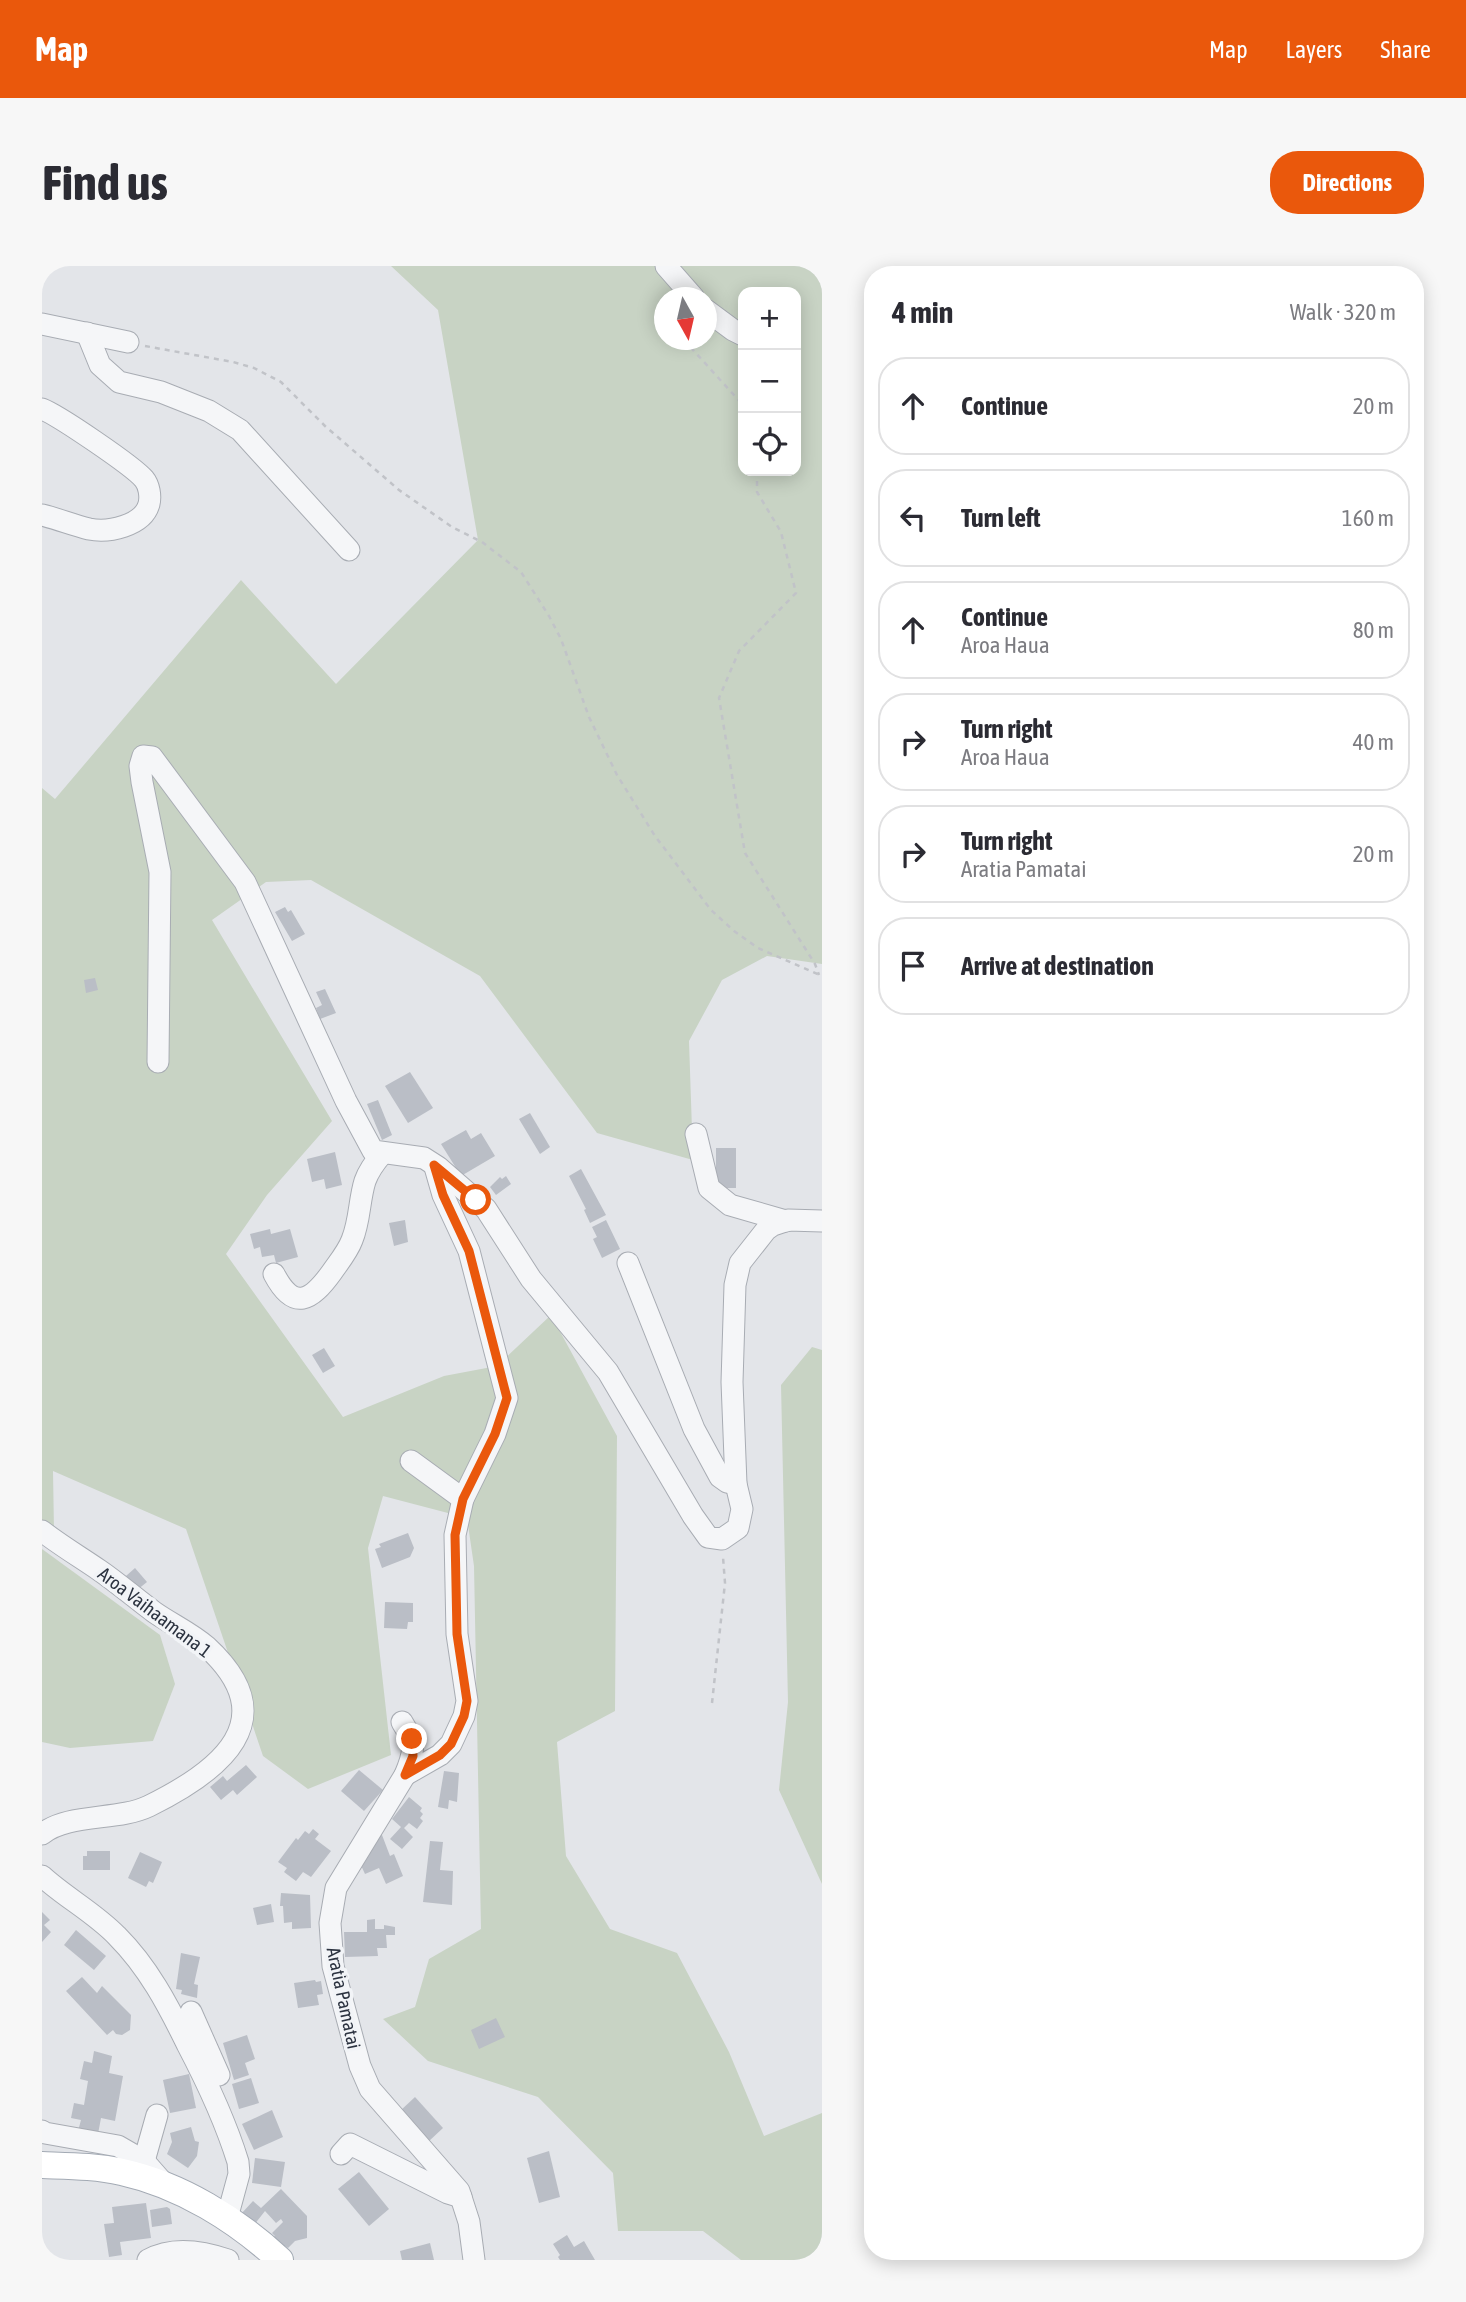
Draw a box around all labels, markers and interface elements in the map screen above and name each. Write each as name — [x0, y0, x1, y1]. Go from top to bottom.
text: Map — [35, 30, 88, 68]
text: Map — [1209, 36, 1248, 63]
text: Layers — [1286, 36, 1342, 63]
text: Share — [1380, 36, 1431, 63]
button: Directions — [1270, 151, 1424, 214]
text: Find us — [42, 154, 168, 210]
north arrow — [654, 287, 717, 350]
map controls — [738, 287, 801, 476]
button: + — [738, 287, 801, 350]
text: 4 min — [892, 295, 953, 329]
text: Walk · 320 m — [1290, 299, 1396, 325]
button: − — [738, 350, 801, 413]
icon: ahead — [894, 387, 932, 425]
text: Continue — [961, 391, 1048, 421]
text: 20 m — [1353, 393, 1394, 419]
button: locate — [738, 413, 801, 476]
icon: left — [894, 499, 932, 537]
text: Turn left — [961, 503, 1041, 533]
text: 160 m — [1342, 505, 1394, 531]
text: Continue — [961, 602, 1048, 632]
icon: ahead — [894, 611, 932, 649]
text: 80 m — [1353, 617, 1394, 643]
text: Aroa Haua — [961, 632, 1050, 658]
text: Turn right — [961, 714, 1052, 744]
icon: right — [894, 723, 932, 761]
text: 40 m — [1353, 729, 1394, 755]
text: Aroa Haua — [961, 744, 1050, 770]
text: Turn right — [961, 826, 1052, 856]
icon: right — [894, 835, 932, 873]
text: 20 m — [1353, 841, 1394, 867]
text: Aratia Pamatai — [961, 856, 1086, 882]
icon: arrive — [894, 947, 932, 985]
text: Arrive at destination — [961, 951, 1154, 981]
route start — [460, 1184, 491, 1215]
street label: Aroa Vaihaamana 1 — [94, 1562, 216, 1662]
route end — [396, 1723, 427, 1754]
street label: Aratia Pamatai — [322, 1945, 366, 2051]

